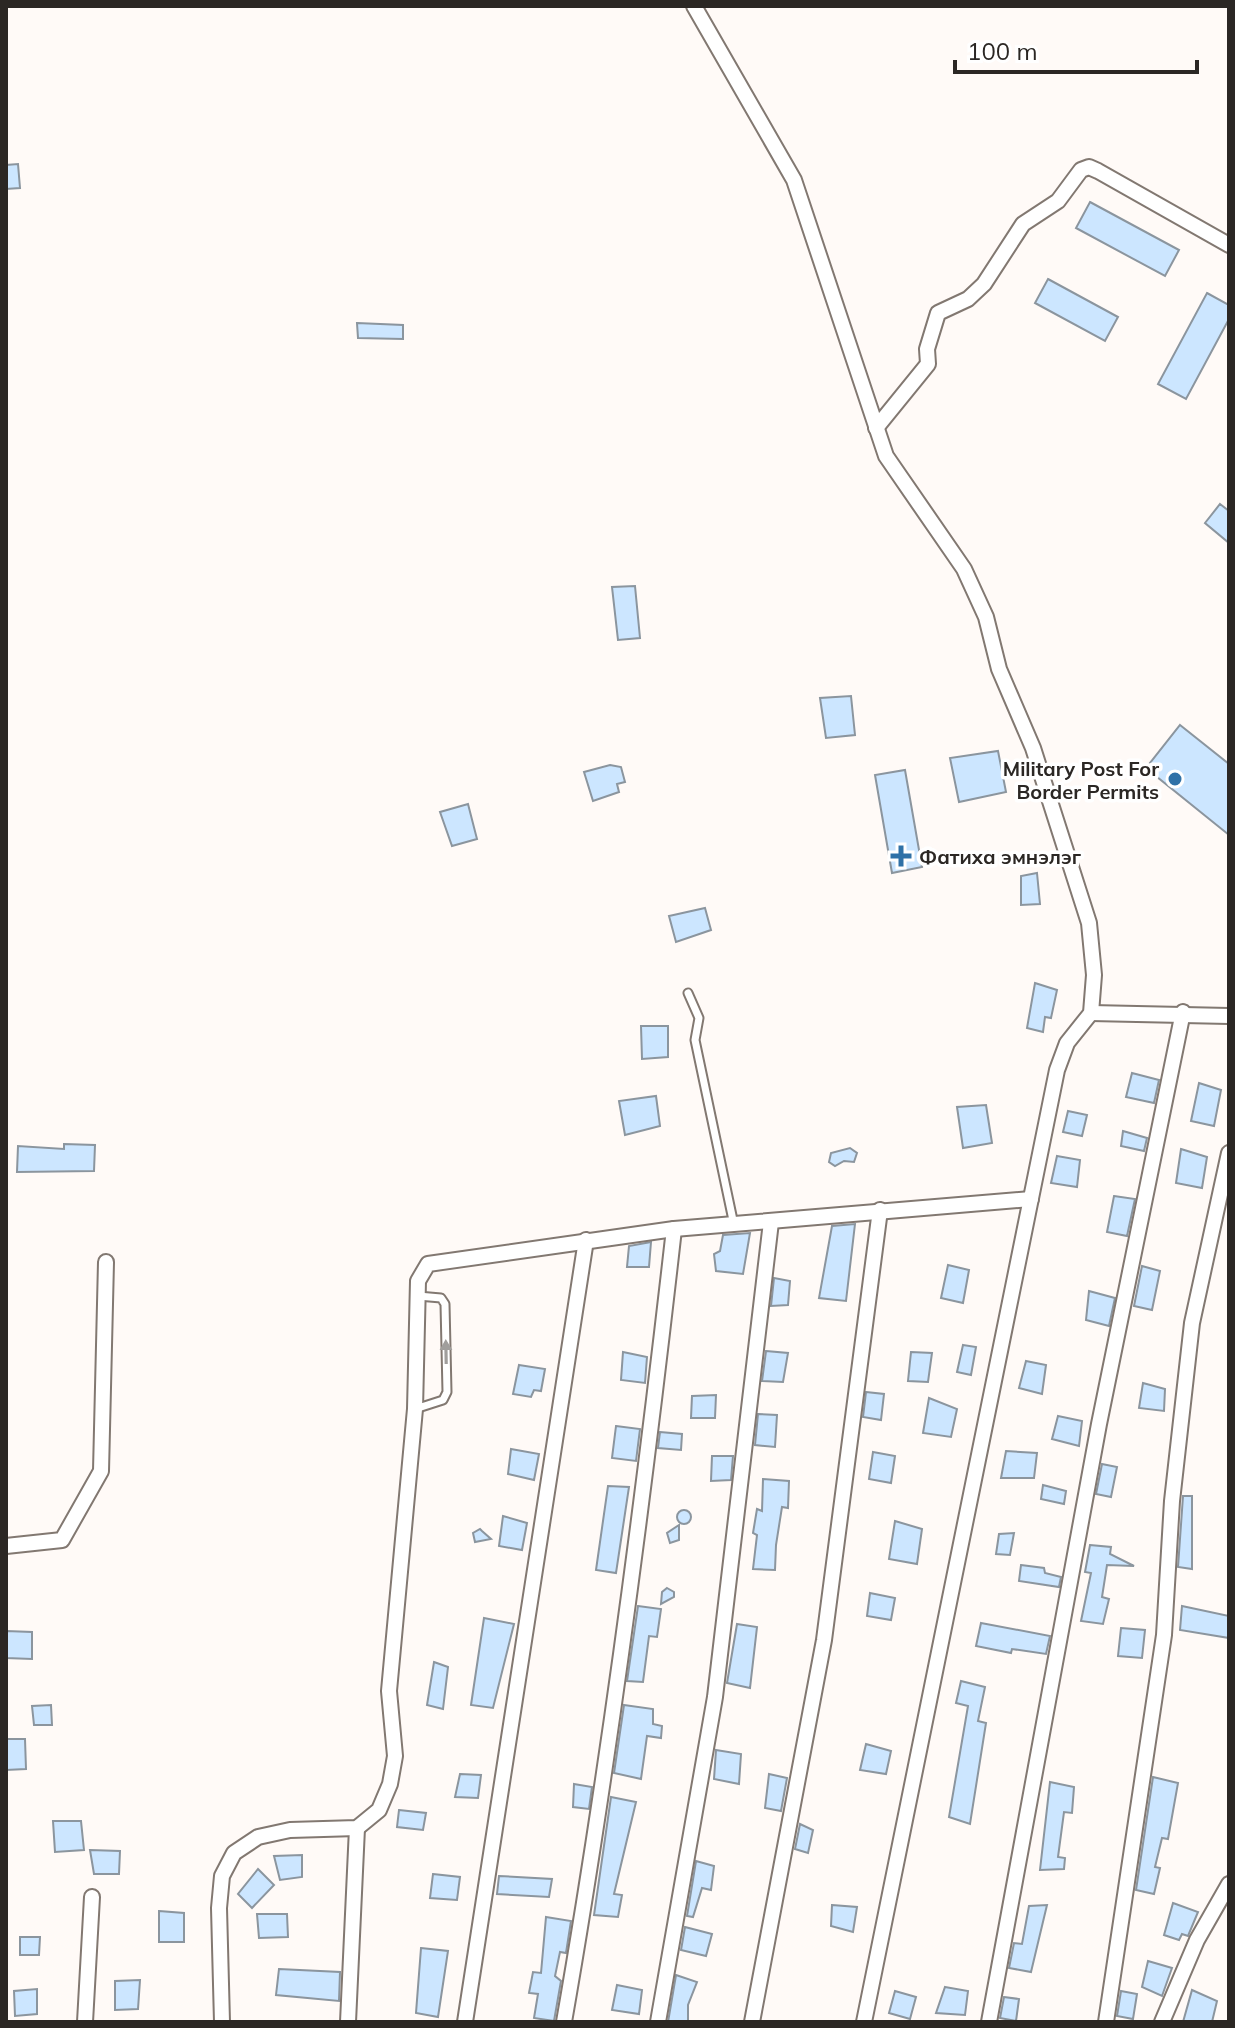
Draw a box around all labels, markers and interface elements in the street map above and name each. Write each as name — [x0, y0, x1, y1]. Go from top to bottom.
scale bar — [955, 24, 1197, 74]
text: 100 m — [967, 36, 1038, 66]
place label: Military Post For Border Permits — [1003, 756, 1159, 804]
marker: Military Post For Border Permits — [1166, 770, 1184, 788]
place label: Фатиха эмнэлэг — [919, 844, 1081, 869]
marker: Фатиха эмнэлэг — [890, 845, 912, 867]
one-way arrow — [440, 1339, 452, 1364]

